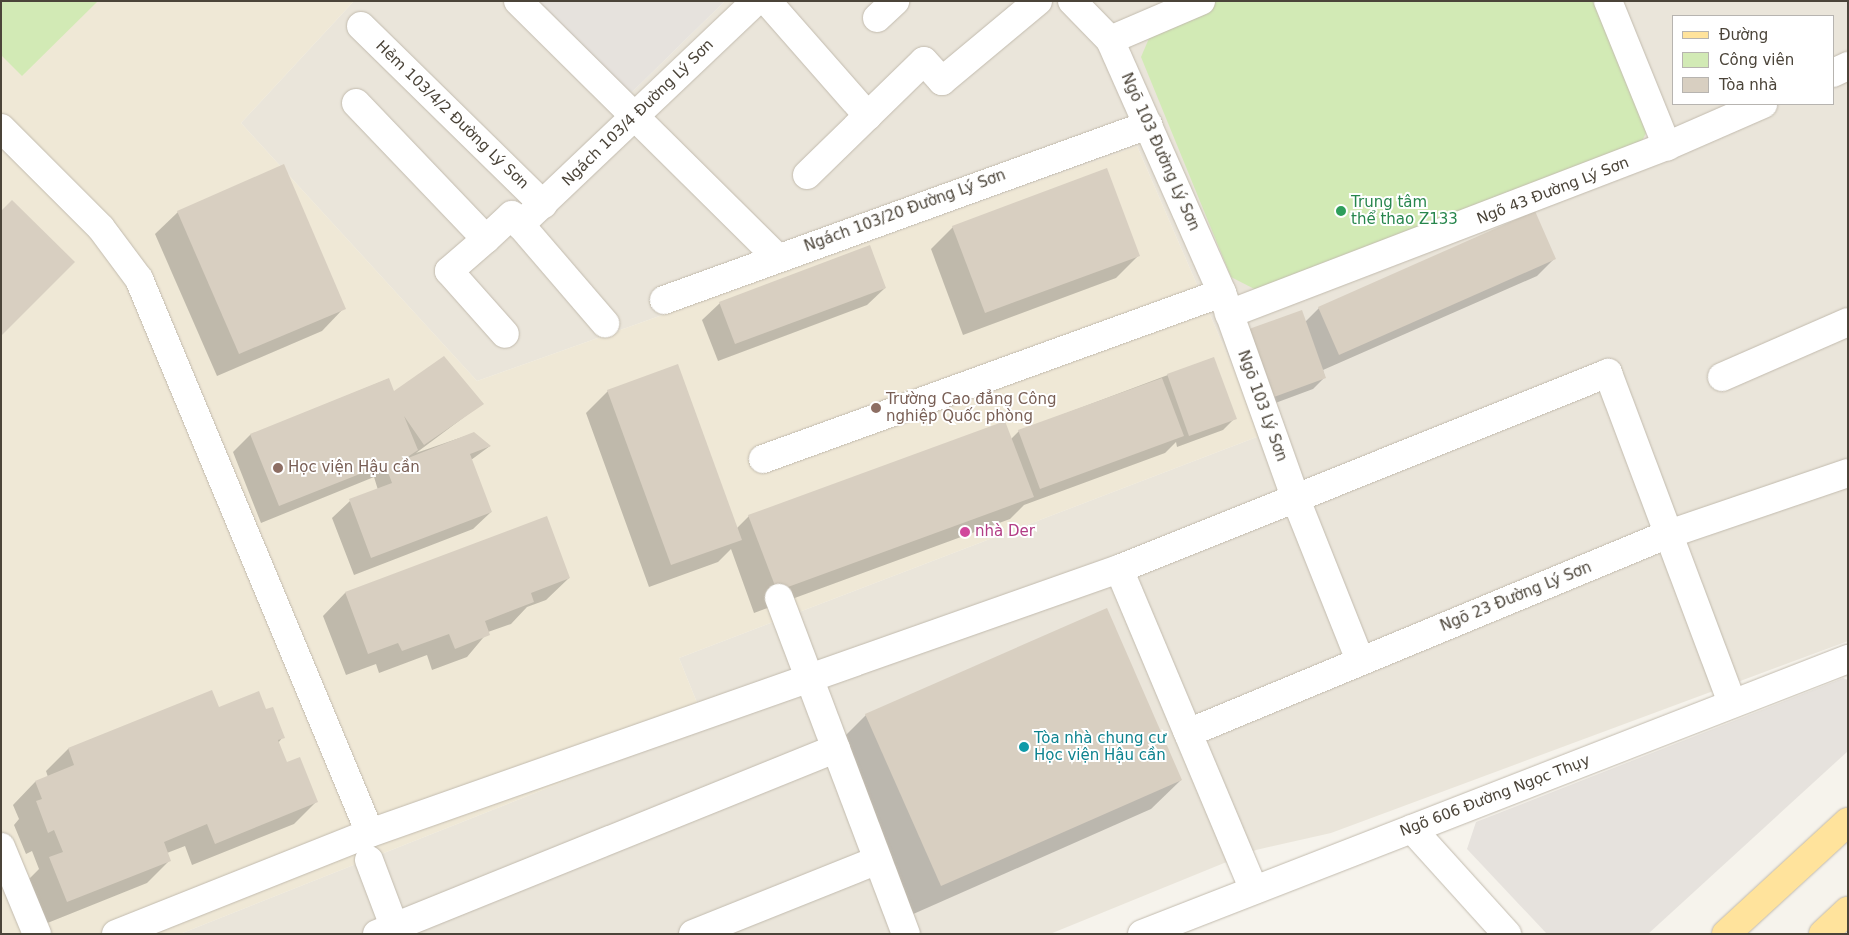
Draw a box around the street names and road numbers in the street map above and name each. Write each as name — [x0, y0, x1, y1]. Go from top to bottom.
street label: Ngách 103/4 Đường Lý Sơn — [559, 36, 717, 190]
street label: Hẻm 103/4/2 Đường Lý Sơn — [372, 37, 532, 193]
street label: Ngõ 103 Đường Lý Sơn — [1117, 70, 1203, 234]
street label: Ngõ 43 Đường Lý Sơn — [1474, 154, 1632, 228]
street label: Ngách 103/20 Đường Lý Sơn — [802, 166, 1008, 256]
street label: Ngõ 103 Lý Sơn — [1234, 348, 1290, 464]
street label: Ngõ 23 Đường Lý Sơn — [1438, 558, 1594, 636]
street label: Ngõ 606 Đường Ngọc Thụy — [1397, 751, 1593, 841]

